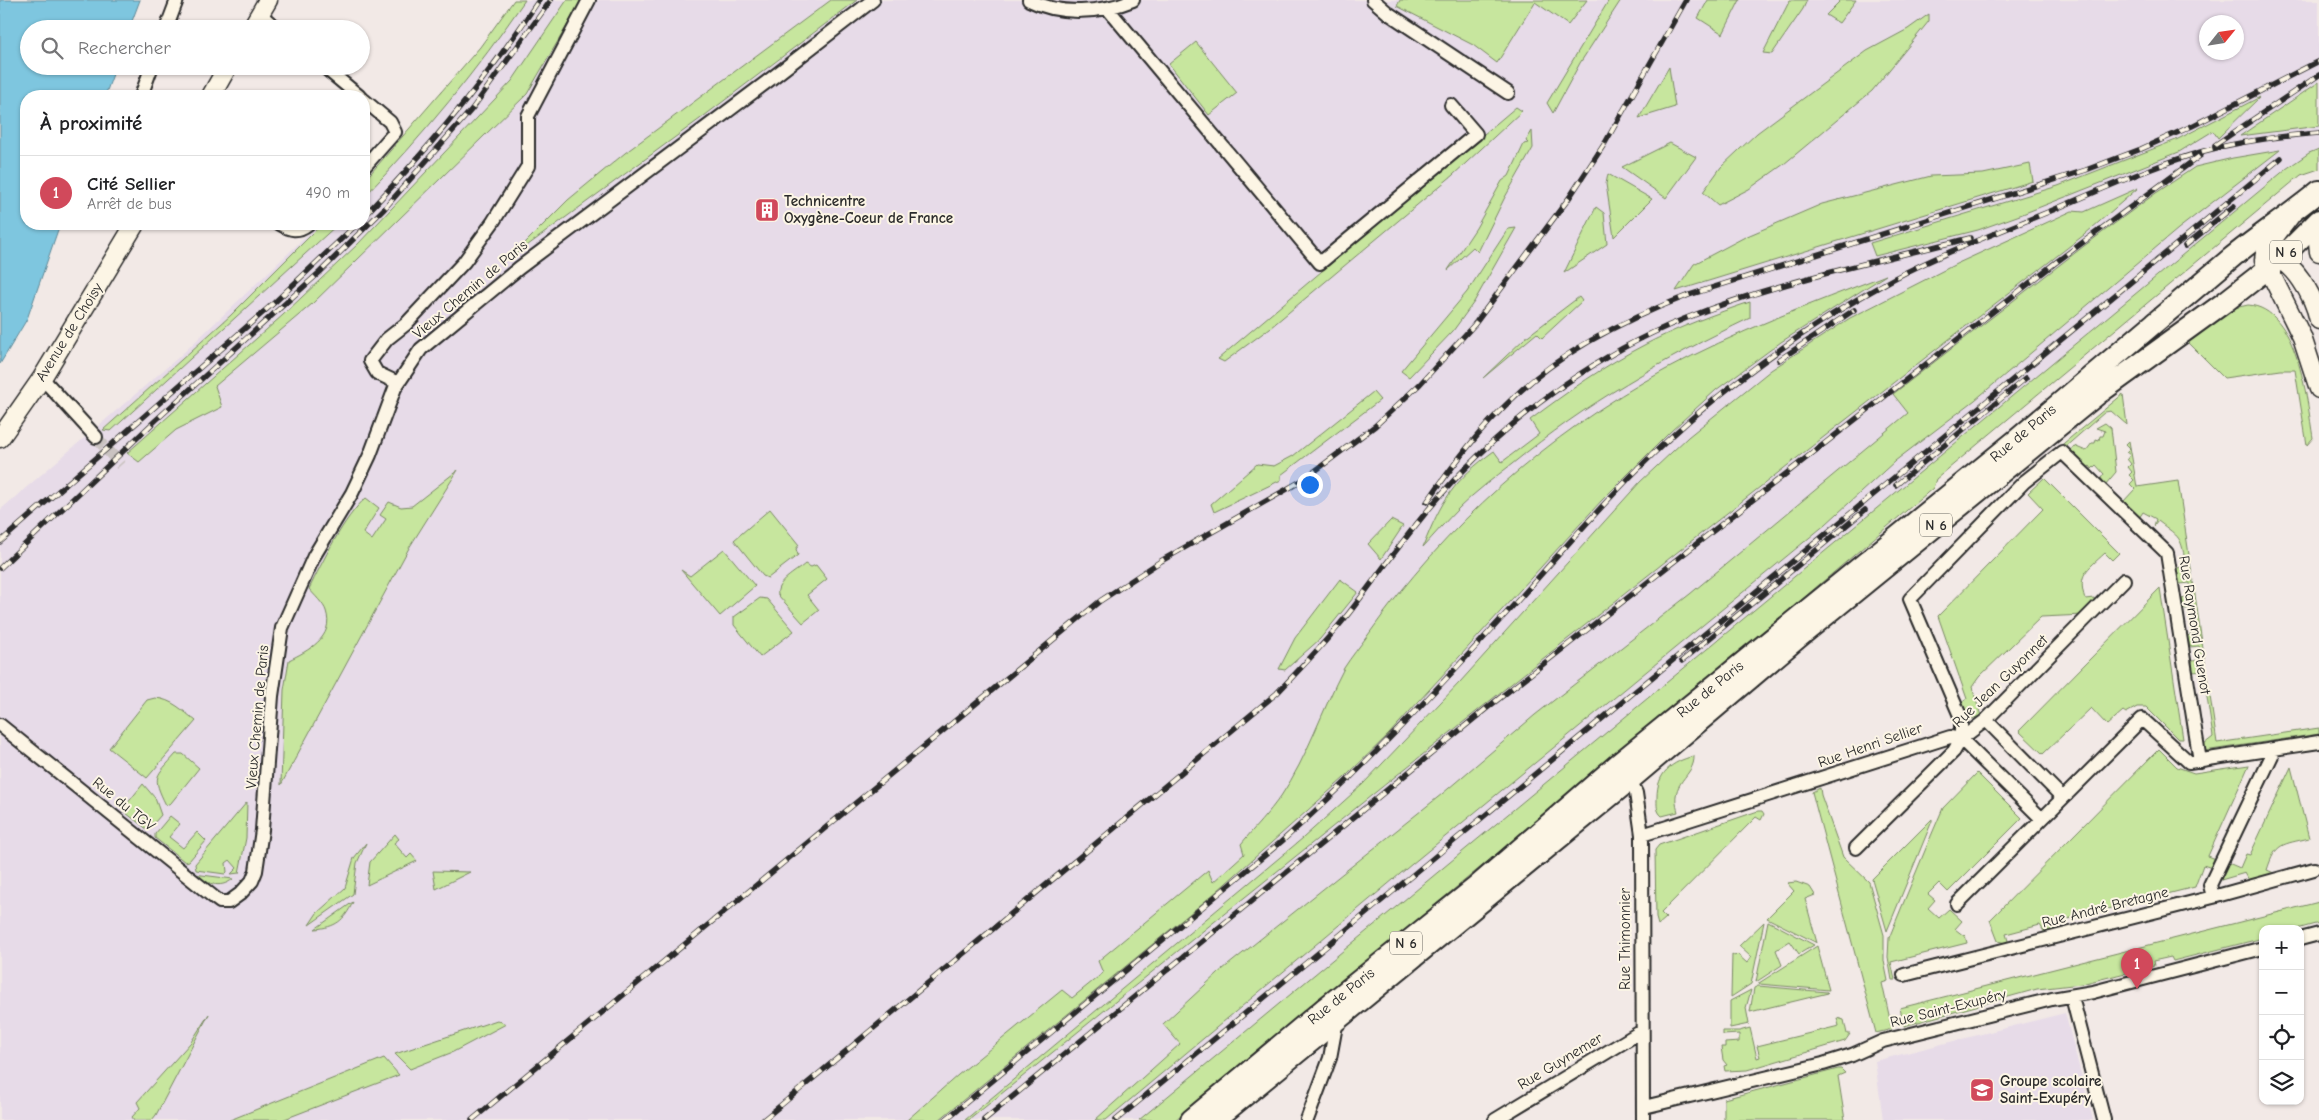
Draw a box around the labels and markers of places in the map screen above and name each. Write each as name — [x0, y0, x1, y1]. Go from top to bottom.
place label: Technicentre Oxygène-Coeur de France — [784, 192, 953, 227]
building icon: Technicentre Oxygène-Coeur de France — [754, 197, 780, 223]
pin: 1 — [2121, 948, 2153, 989]
place label: Groupe scolaire Saint-Exupéry — [2000, 1072, 2101, 1107]
school or university icon: Groupe scolaire Saint-Exupéry — [1969, 1077, 1995, 1103]

